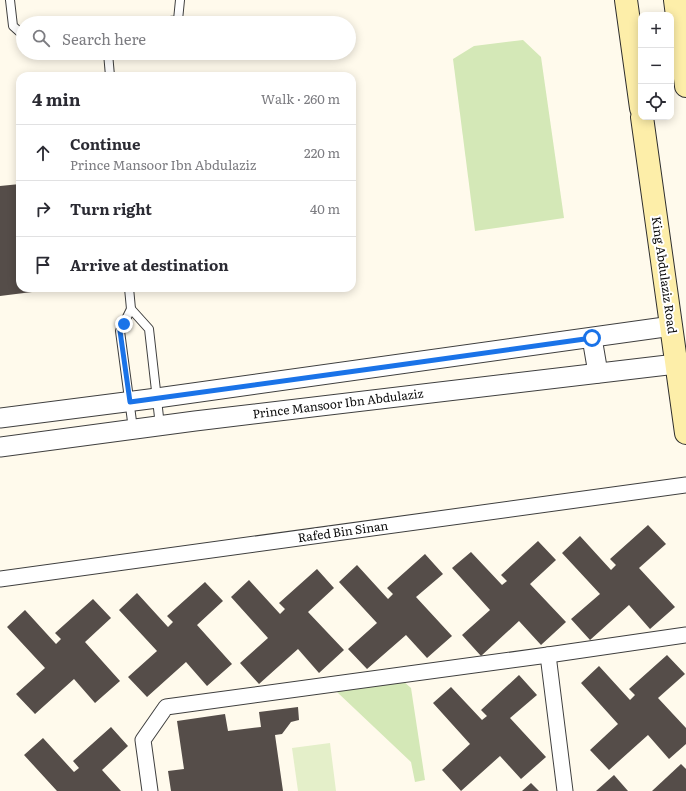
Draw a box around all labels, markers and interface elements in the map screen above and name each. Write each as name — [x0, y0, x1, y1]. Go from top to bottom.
map controls — [638, 12, 674, 120]
button: + — [638, 12, 674, 48]
search box — [16, 16, 356, 60]
icon: search — [30, 27, 52, 49]
text: Search here — [62, 27, 146, 50]
button: − — [638, 48, 674, 84]
button: locate — [638, 84, 674, 120]
text: 4 min — [32, 86, 81, 111]
text: Walk · 260 m — [261, 89, 340, 108]
text: Continue — [70, 132, 140, 155]
icon: ahead — [32, 142, 54, 164]
text: 220 m — [304, 143, 340, 162]
text: Prince Mansoor Ibn Abdulaziz — [70, 155, 256, 174]
text: Turn right — [70, 197, 152, 220]
icon: right — [32, 198, 54, 220]
text: 40 m — [310, 199, 340, 218]
street label: King Abdulaziz Road — [648, 215, 682, 335]
text: Arrive at destination — [70, 253, 229, 276]
icon: arrive — [32, 254, 54, 276]
route end — [115, 315, 133, 333]
route start — [583, 329, 601, 347]
street label: Prince Mansoor Ibn Abdulaziz — [251, 384, 424, 422]
street label: Rafed Bin Sinan — [296, 516, 389, 546]

